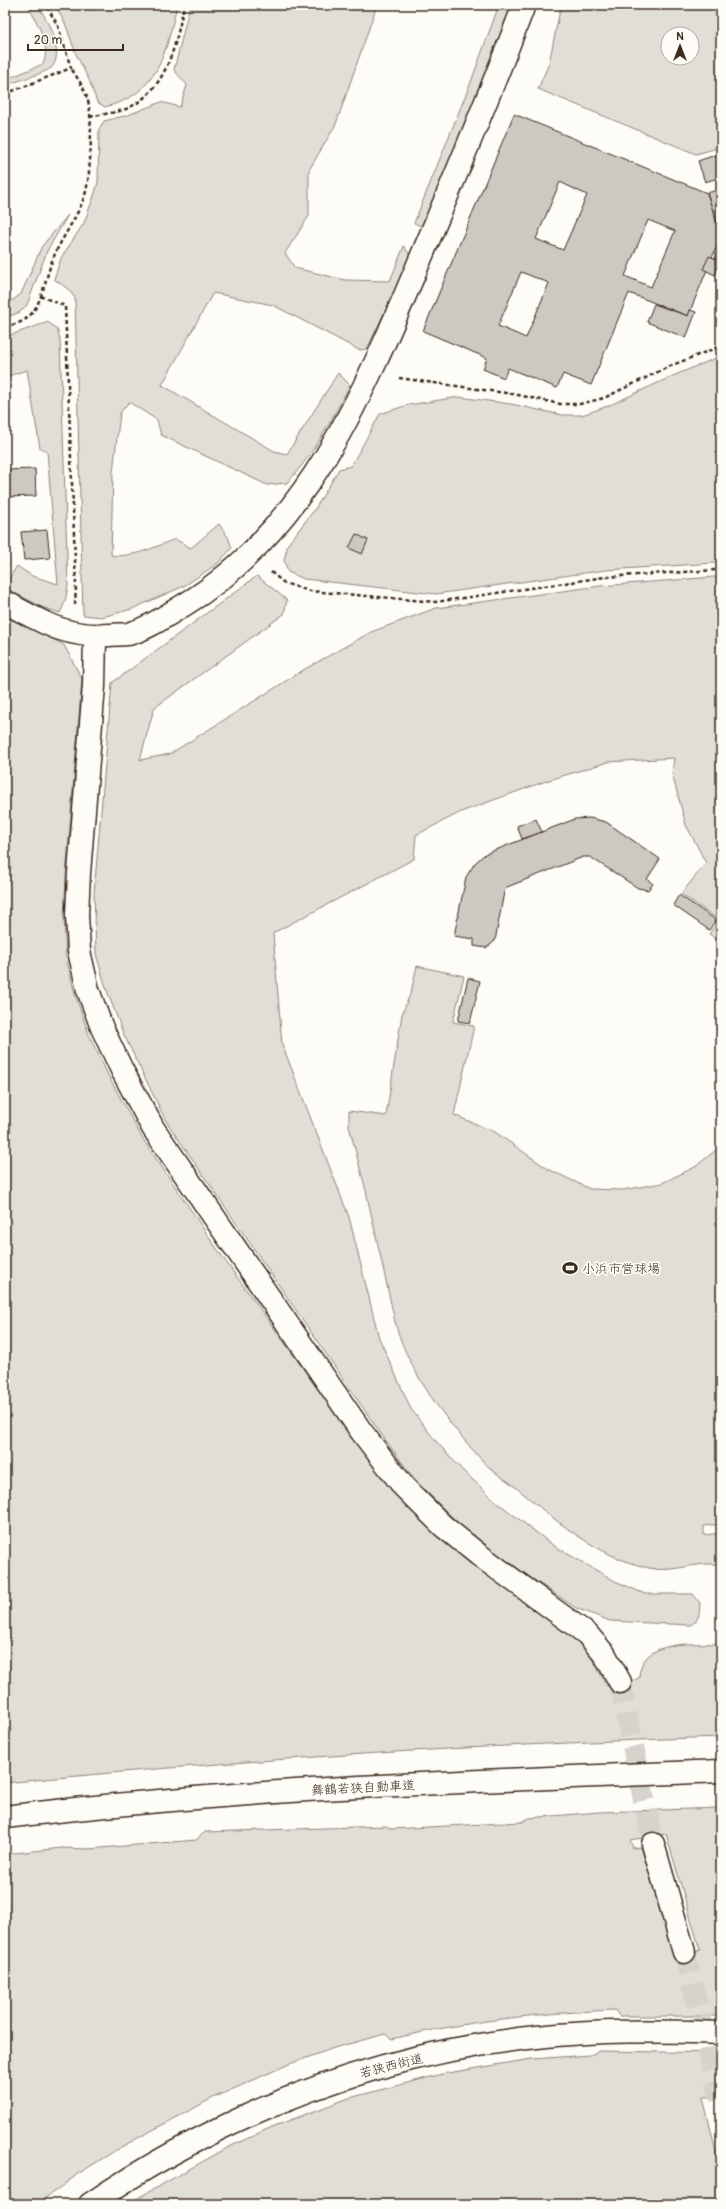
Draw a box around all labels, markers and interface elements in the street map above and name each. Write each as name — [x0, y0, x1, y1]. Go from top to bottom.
scale bar — [28, 26, 123, 52]
north arrow — [660, 26, 700, 66]
text: N — [676, 30, 684, 43]
text: 20 m — [34, 33, 63, 48]
sports icon: 小浜市営球場 — [561, 1259, 579, 1277]
place label: 小浜市営球場 — [582, 1261, 660, 1277]
street label: 舞鶴若狭自動車道 — [311, 1777, 415, 1799]
street label: 若狭西街道 — [358, 2050, 425, 2082]

